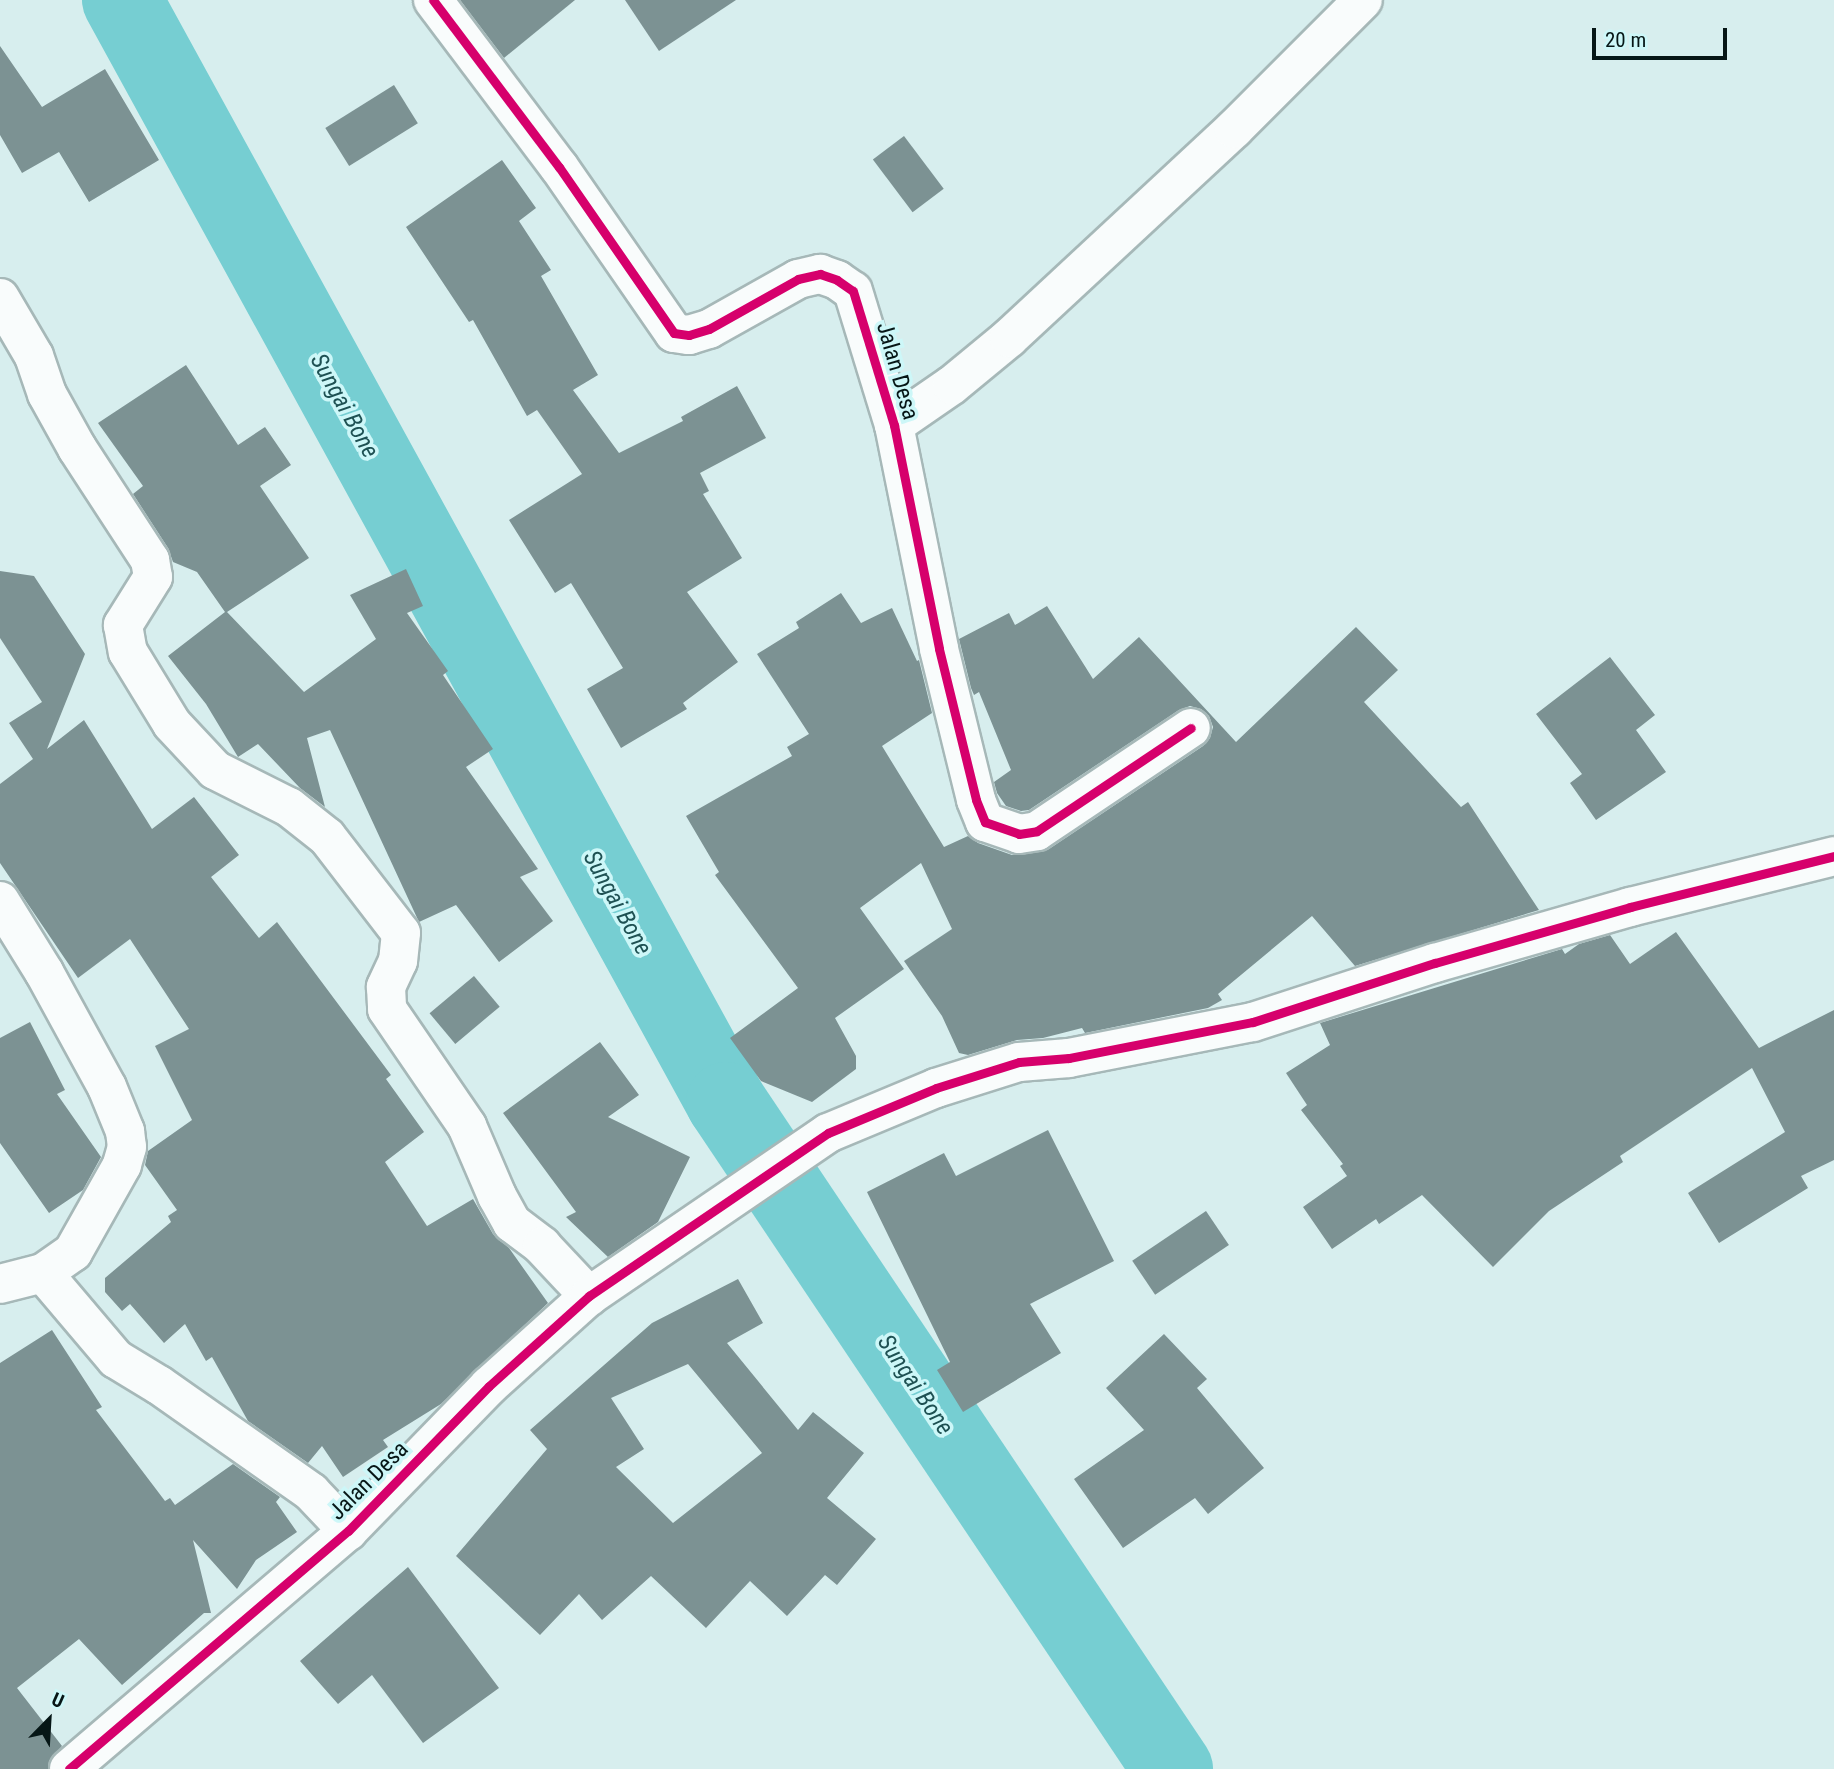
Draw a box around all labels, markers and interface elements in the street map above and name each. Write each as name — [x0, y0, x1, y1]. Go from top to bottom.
scale bar — [1596, 14, 1731, 58]
text: 20 m — [1605, 28, 1646, 52]
street label: Jalan Desa — [870, 319, 924, 423]
water label: Sungai Bone — [304, 349, 384, 463]
water label: Sungai Bone — [577, 846, 657, 960]
water label: Sungai Bone — [871, 1329, 959, 1441]
street label: Jalan Desa — [324, 1436, 414, 1526]
north arrow — [14, 1685, 84, 1755]
text: U — [48, 1688, 67, 1713]

